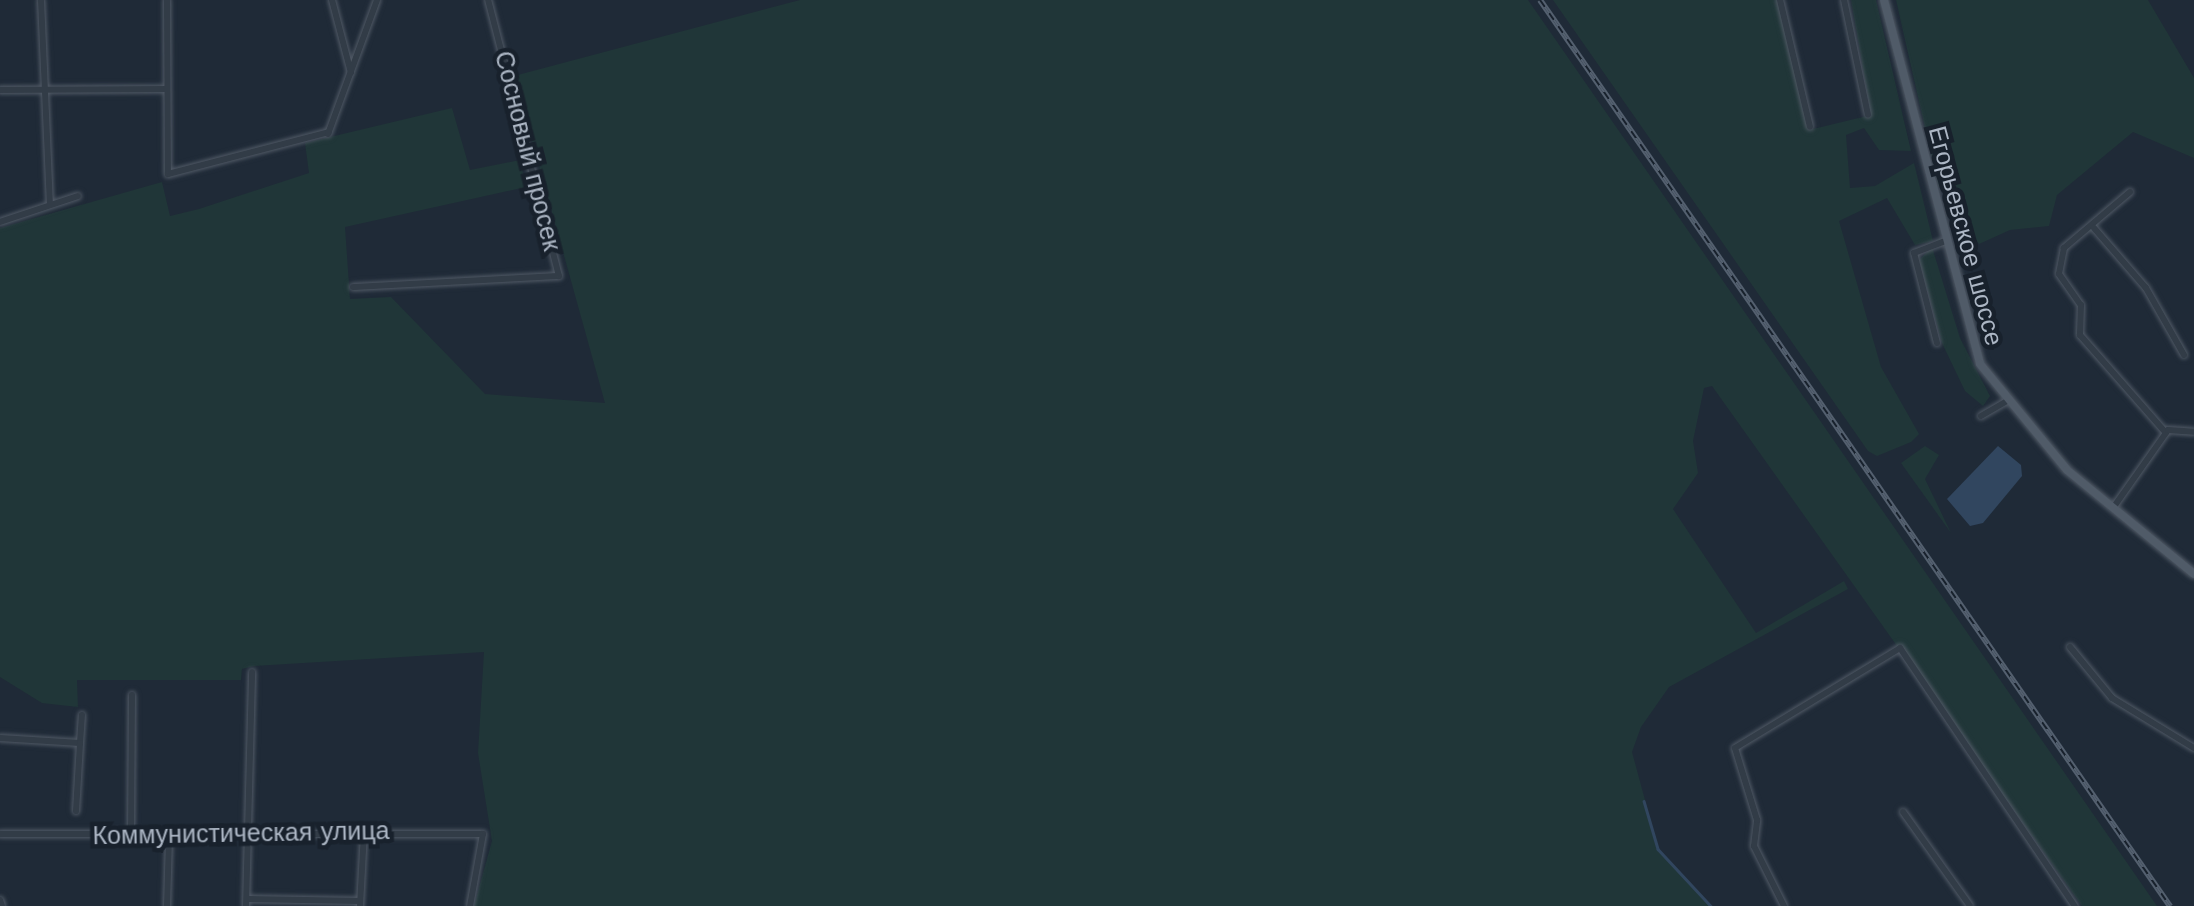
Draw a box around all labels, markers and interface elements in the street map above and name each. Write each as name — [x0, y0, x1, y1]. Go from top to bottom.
street label: Сосновый просек — [488, 48, 566, 254]
street label: Егорьевское шоссе — [1921, 123, 2009, 349]
street label: Коммунистическая улица — [92, 816, 390, 852]

